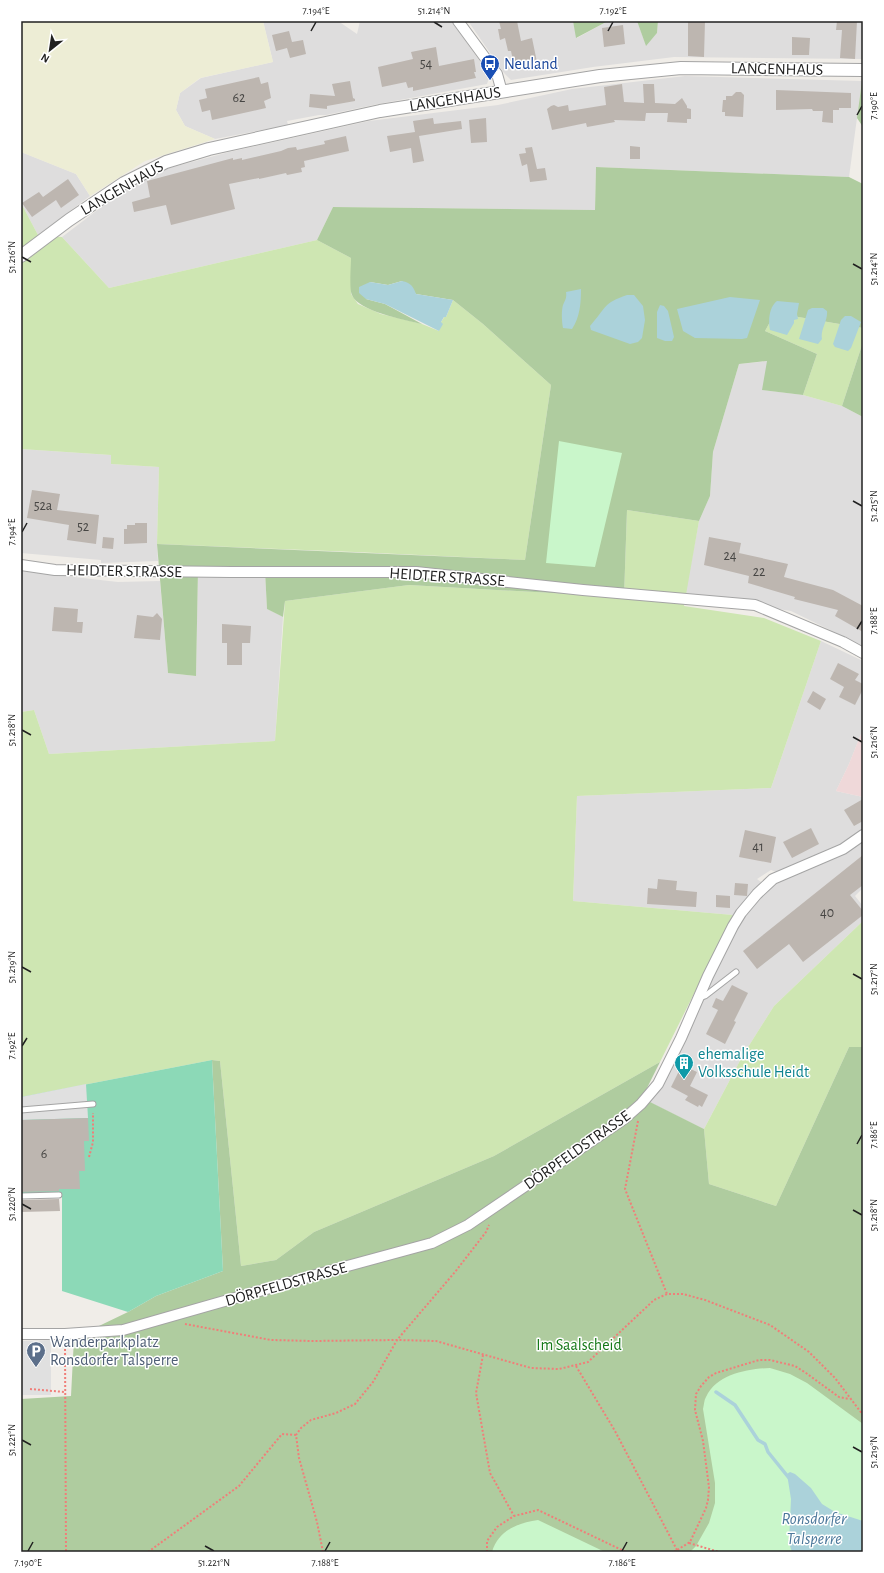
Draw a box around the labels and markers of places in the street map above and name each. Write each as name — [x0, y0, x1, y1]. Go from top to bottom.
bus stop icon: Neuland — [479, 53, 501, 81]
place label: Neuland — [504, 56, 558, 72]
place label: ehemalige Volksschule Heidt — [698, 1046, 809, 1080]
building icon: ehemalige Volksschule Heidt — [673, 1052, 695, 1080]
place label: Wanderparkplatz Ronsdorfer Talsperre — [50, 1334, 178, 1368]
parking icon: Wanderparkplatz Ronsdorfer Talsperre — [25, 1340, 47, 1368]

